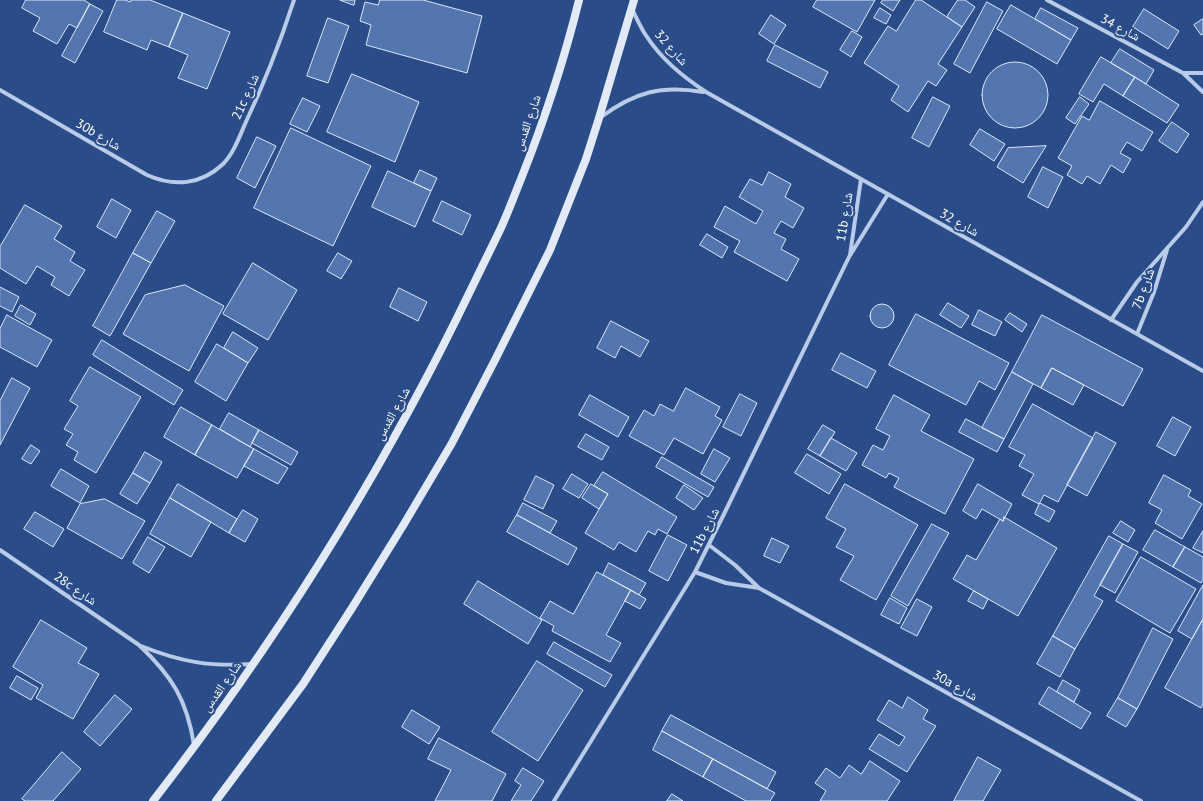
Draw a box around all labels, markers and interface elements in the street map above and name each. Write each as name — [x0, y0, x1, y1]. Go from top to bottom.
street label: شارع 34 — [1098, 11, 1142, 45]
street label: شارع 32 — [651, 27, 691, 69]
street label: 21c شارع — [229, 72, 263, 122]
street label: شارع القدس — [511, 93, 545, 153]
street label: 30b شارع — [73, 116, 123, 154]
street label: 11b شارع — [833, 191, 857, 243]
street label: شارع 32 — [937, 206, 981, 240]
street label: 7b شارع — [1129, 266, 1159, 312]
street label: شارع القدس — [372, 385, 414, 443]
street label: 11b شارع — [687, 505, 723, 557]
street label: 28c شارع — [51, 569, 99, 609]
street label: شارع القدس — [199, 659, 245, 715]
street label: 30a شارع — [930, 667, 980, 705]

